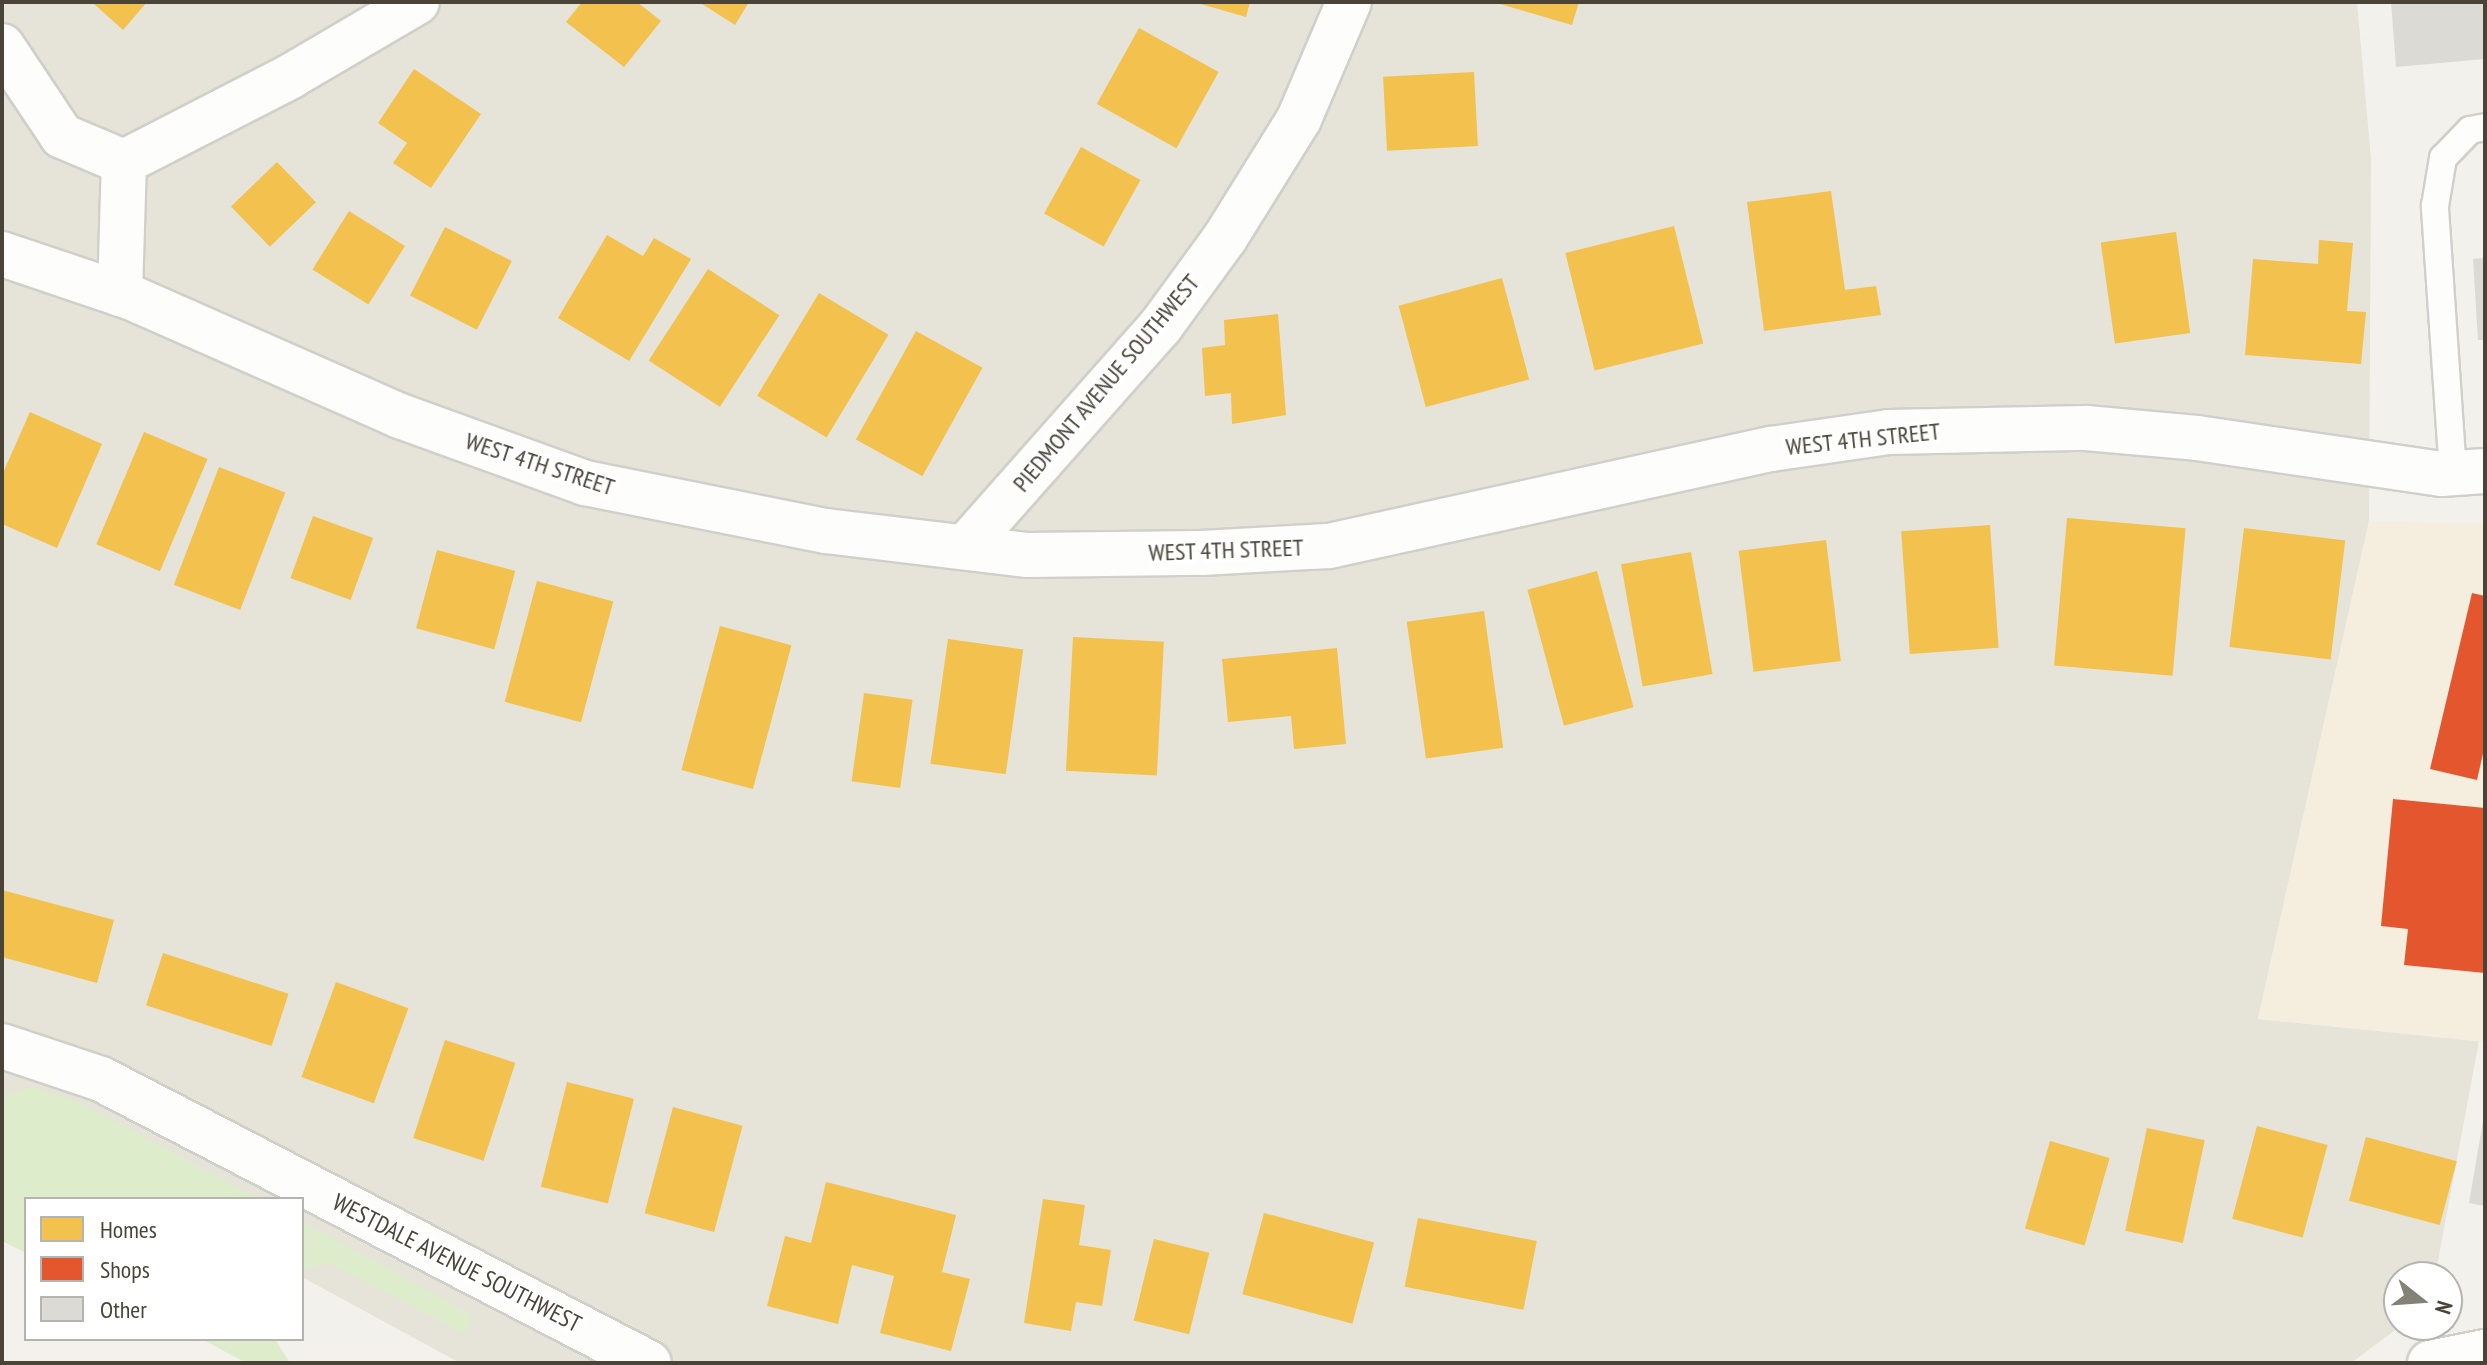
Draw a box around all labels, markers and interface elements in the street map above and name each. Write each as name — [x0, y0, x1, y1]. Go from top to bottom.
street label: PIEDMONT AVENUE SOUTHWEST — [1006, 268, 1206, 498]
street label: WEST 4TH STREET — [1784, 417, 1942, 461]
street label: WEST 4TH STREET — [461, 426, 619, 502]
street label: WEST 4TH STREET — [1148, 533, 1304, 567]
street label: WESTDALE AVENUE SOUTHWEST — [328, 1188, 586, 1338]
legend — [24, 1197, 304, 1341]
text: Homes — [100, 1214, 157, 1245]
text: Shops — [100, 1254, 150, 1285]
north arrow — [2383, 1261, 2463, 1341]
text: Other — [100, 1294, 147, 1325]
text: N — [2429, 1298, 2459, 1317]

